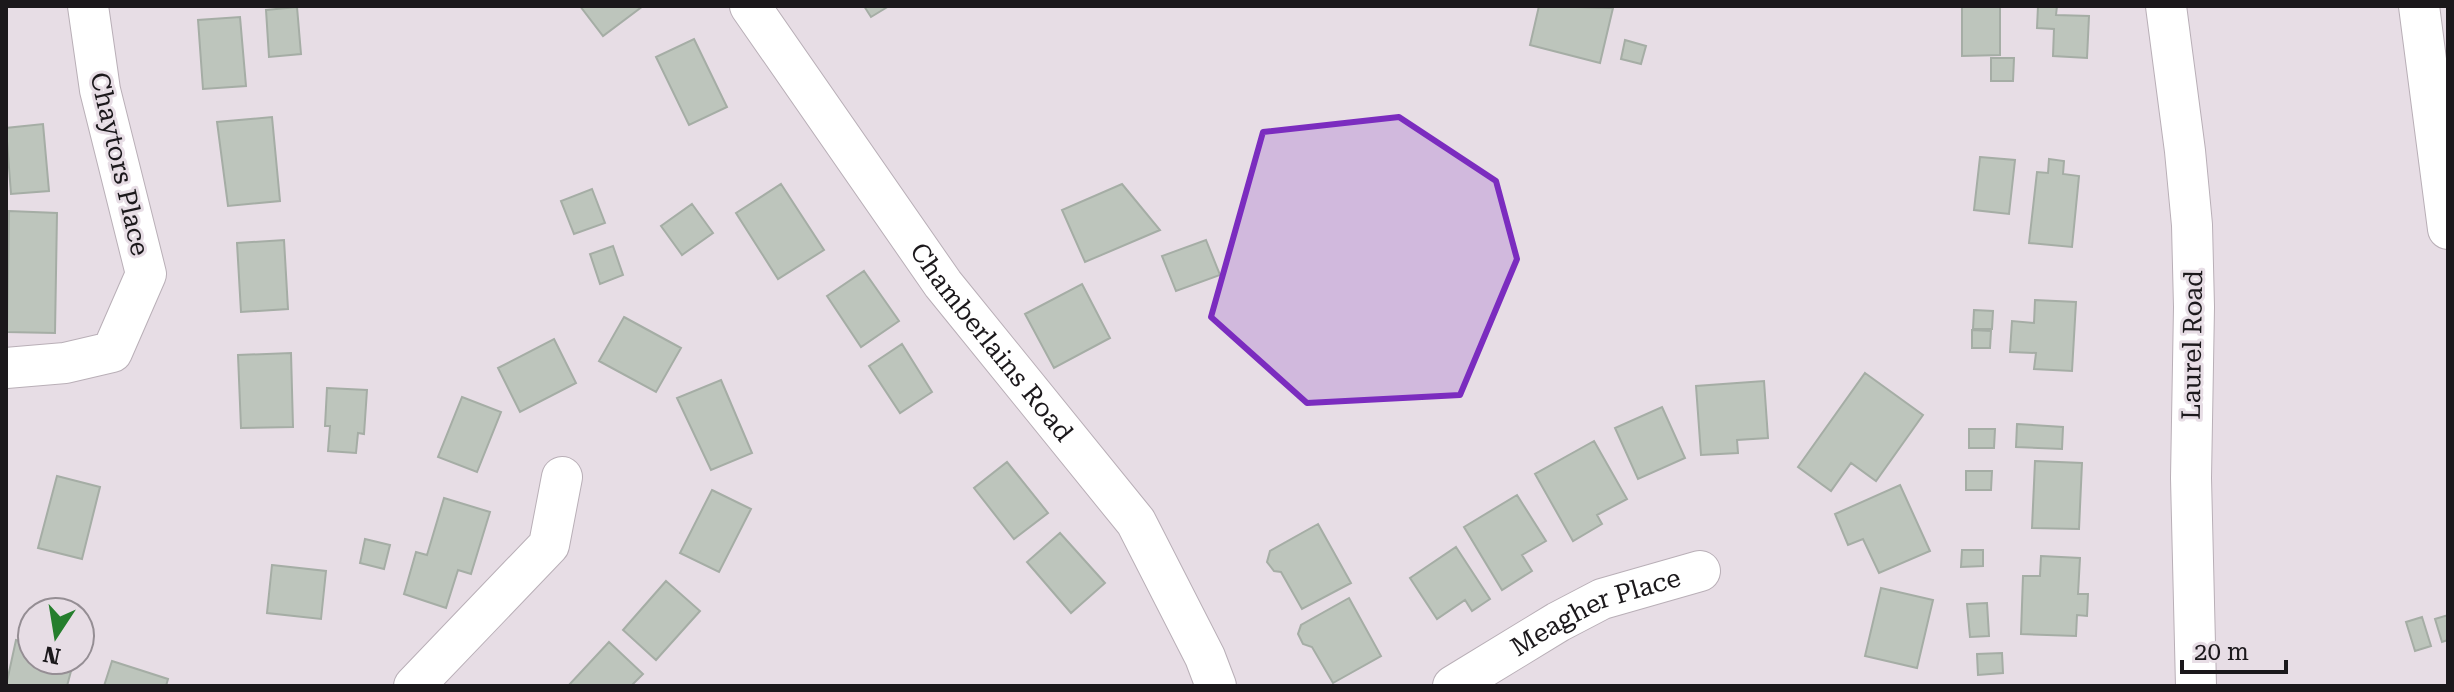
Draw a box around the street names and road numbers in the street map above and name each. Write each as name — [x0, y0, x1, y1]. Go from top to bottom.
street label: Chaytors Place — [84, 69, 156, 259]
street label: Chamberlains Road — [904, 237, 1080, 447]
street label: Laurel Road — [2176, 270, 2208, 420]
street label: Meagher Place — [1505, 562, 1684, 662]

